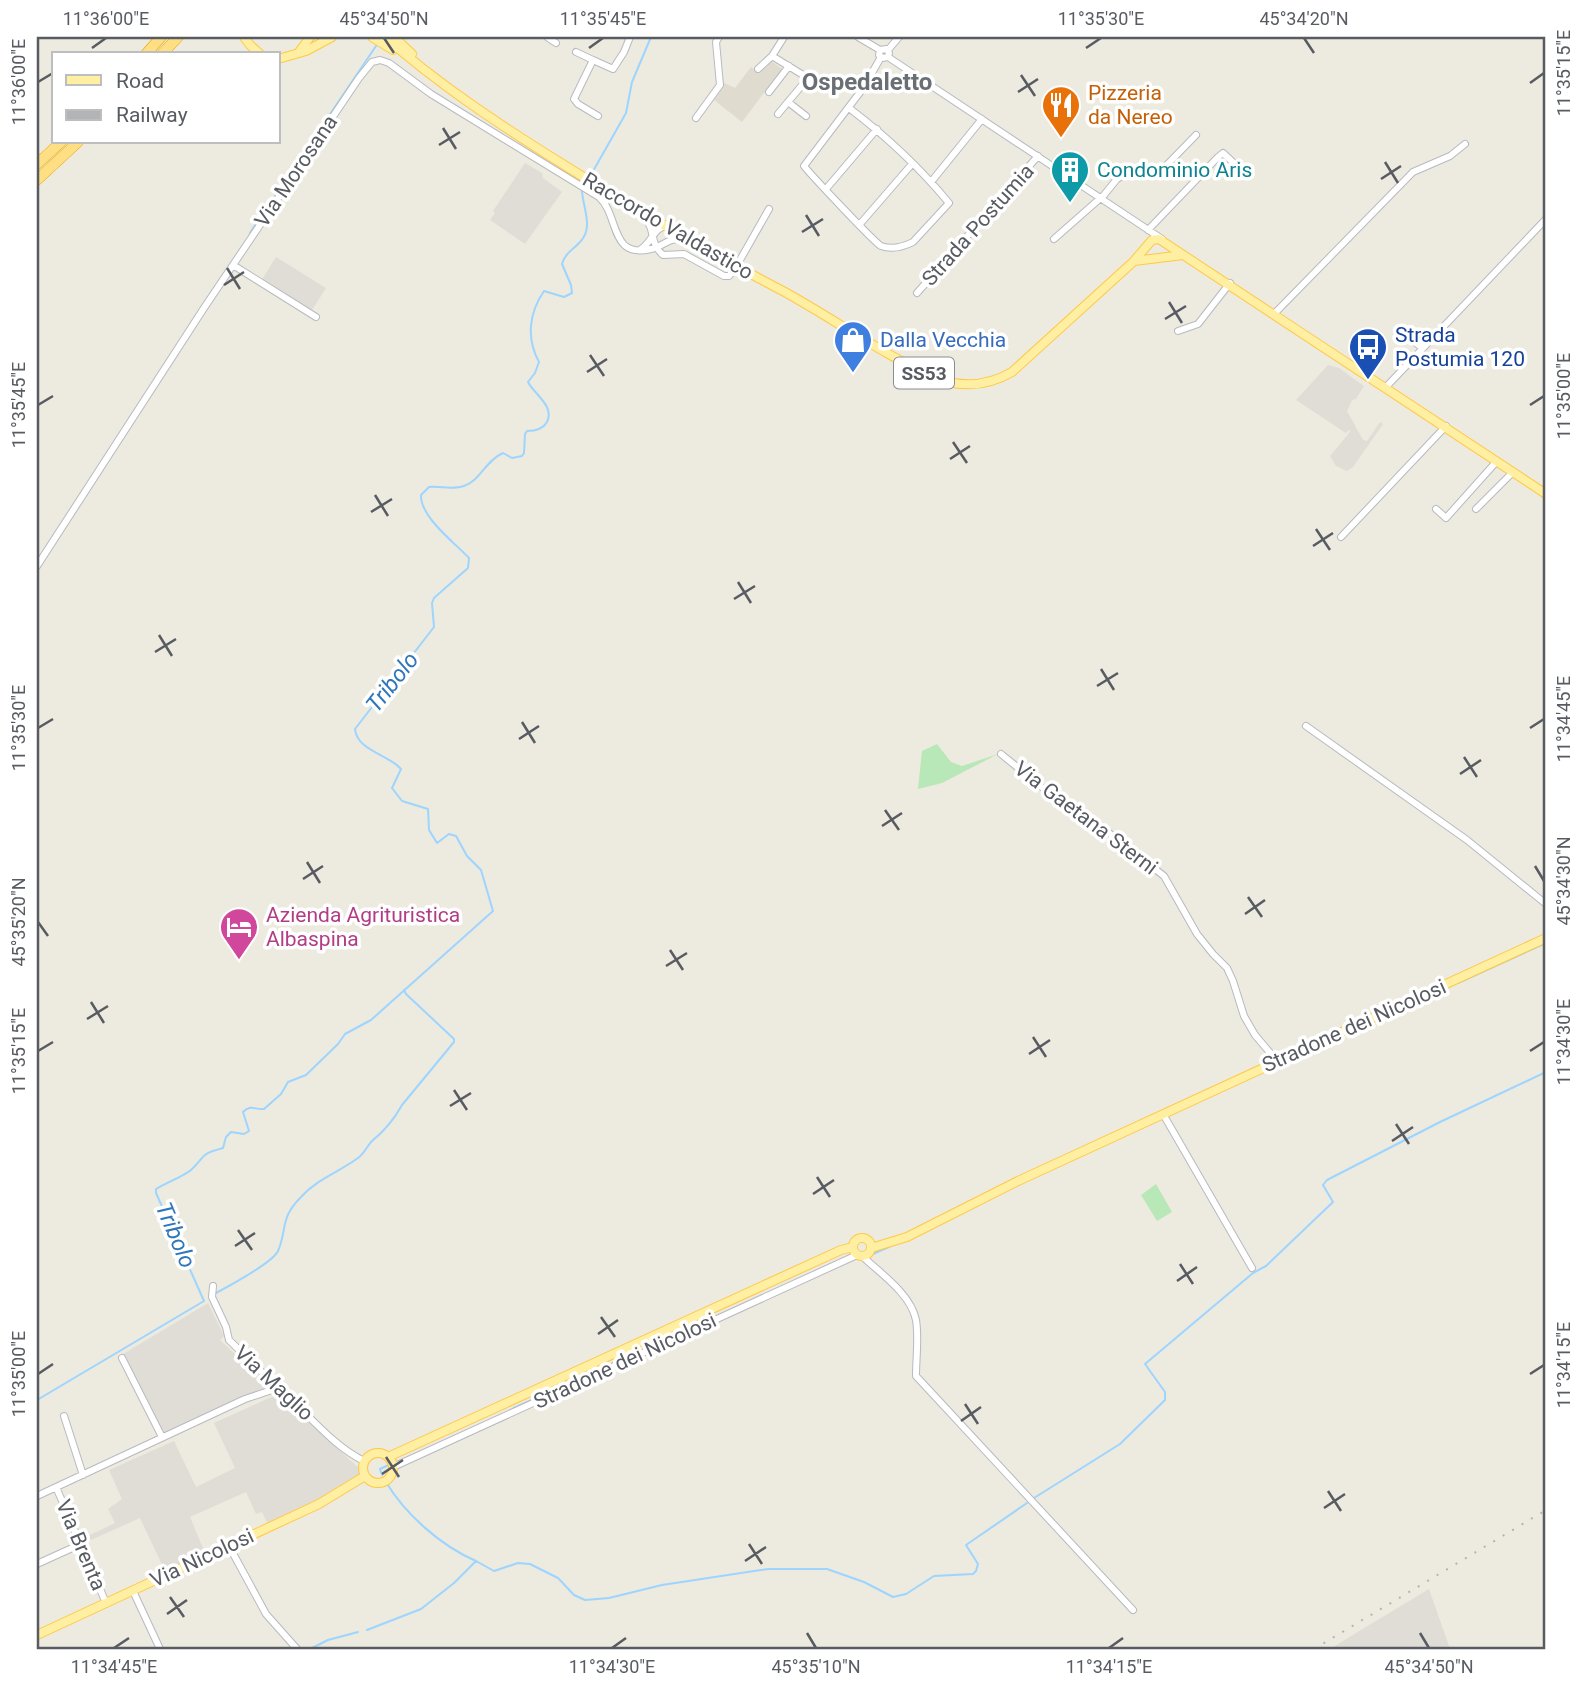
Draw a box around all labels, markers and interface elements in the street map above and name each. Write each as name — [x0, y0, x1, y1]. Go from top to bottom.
text: 11°36'00"E — [63, 8, 149, 29]
text: 45°34'50"N — [339, 8, 429, 29]
text: 11°35'45"E — [560, 8, 646, 29]
text: 11°35'30"E — [1058, 8, 1144, 29]
text: 45°34'20"N — [1259, 8, 1349, 29]
text: 11°35'15"E — [1553, 30, 1574, 116]
text: 11°36'00"E — [8, 39, 29, 125]
legend — [52, 52, 280, 144]
district label: Ospedaletto — [802, 68, 932, 96]
text: Road — [116, 69, 164, 93]
place label: Pizzeria da Nereo — [1088, 81, 1173, 129]
restaurant icon: Pizzeria da Nereo — [1040, 84, 1082, 139]
text: Railway — [116, 103, 188, 127]
street label: Via Morosana — [250, 111, 342, 231]
building icon: Condominio Aris — [1049, 149, 1091, 204]
place label: Condominio Aris — [1097, 158, 1252, 182]
street label: Strada Postumia — [917, 159, 1039, 291]
street label: Raccordo Valdastico — [579, 167, 757, 285]
shop icon: Dalla Vecchia — [832, 319, 874, 374]
place label: Strada Postumia 120 — [1395, 323, 1525, 371]
bus stop icon: Strada Postumia 120 — [1347, 326, 1389, 381]
place label: Dalla Vecchia — [880, 328, 1006, 352]
text: 11°35'00"E — [1553, 353, 1574, 439]
road number: SS53 — [894, 358, 954, 388]
text: 11°35'45"E — [8, 362, 29, 448]
water label: Tribolo — [361, 647, 424, 718]
text: 11°34'45"E — [1553, 676, 1574, 762]
text: 11°35'30"E — [8, 685, 29, 771]
street label: Via Gaetana Sterni — [1010, 756, 1162, 880]
text: 45°34'30"N — [1553, 836, 1574, 926]
text: 45°35'20"N — [8, 877, 29, 967]
place label: Azienda Agrituristica Albaspina — [266, 903, 460, 951]
hotel icon: Azienda Agrituristica Albaspina — [218, 906, 260, 961]
street label: Stradone dei Nicolosi — [1258, 975, 1450, 1077]
text: 11°34'30"E — [1553, 999, 1574, 1085]
text: 11°35'15"E — [8, 1008, 29, 1094]
water label: Tribolo — [150, 1198, 201, 1272]
street label: Stradone dei Nicolosi — [530, 1308, 720, 1414]
text: 11°34'15"E — [1553, 1322, 1574, 1408]
text: 11°35'00"E — [8, 1331, 29, 1417]
street label: Via Maglio — [230, 1341, 318, 1425]
street label: Via Brenta — [51, 1496, 111, 1594]
street label: Via Nicolosi — [147, 1524, 257, 1592]
text: 11°34'45"E — [71, 1656, 157, 1677]
text: 11°34'30"E — [569, 1656, 655, 1677]
text: 45°35'10"N — [771, 1656, 861, 1677]
text: 11°34'15"E — [1066, 1656, 1152, 1677]
text: 45°34'50"N — [1384, 1656, 1474, 1677]

